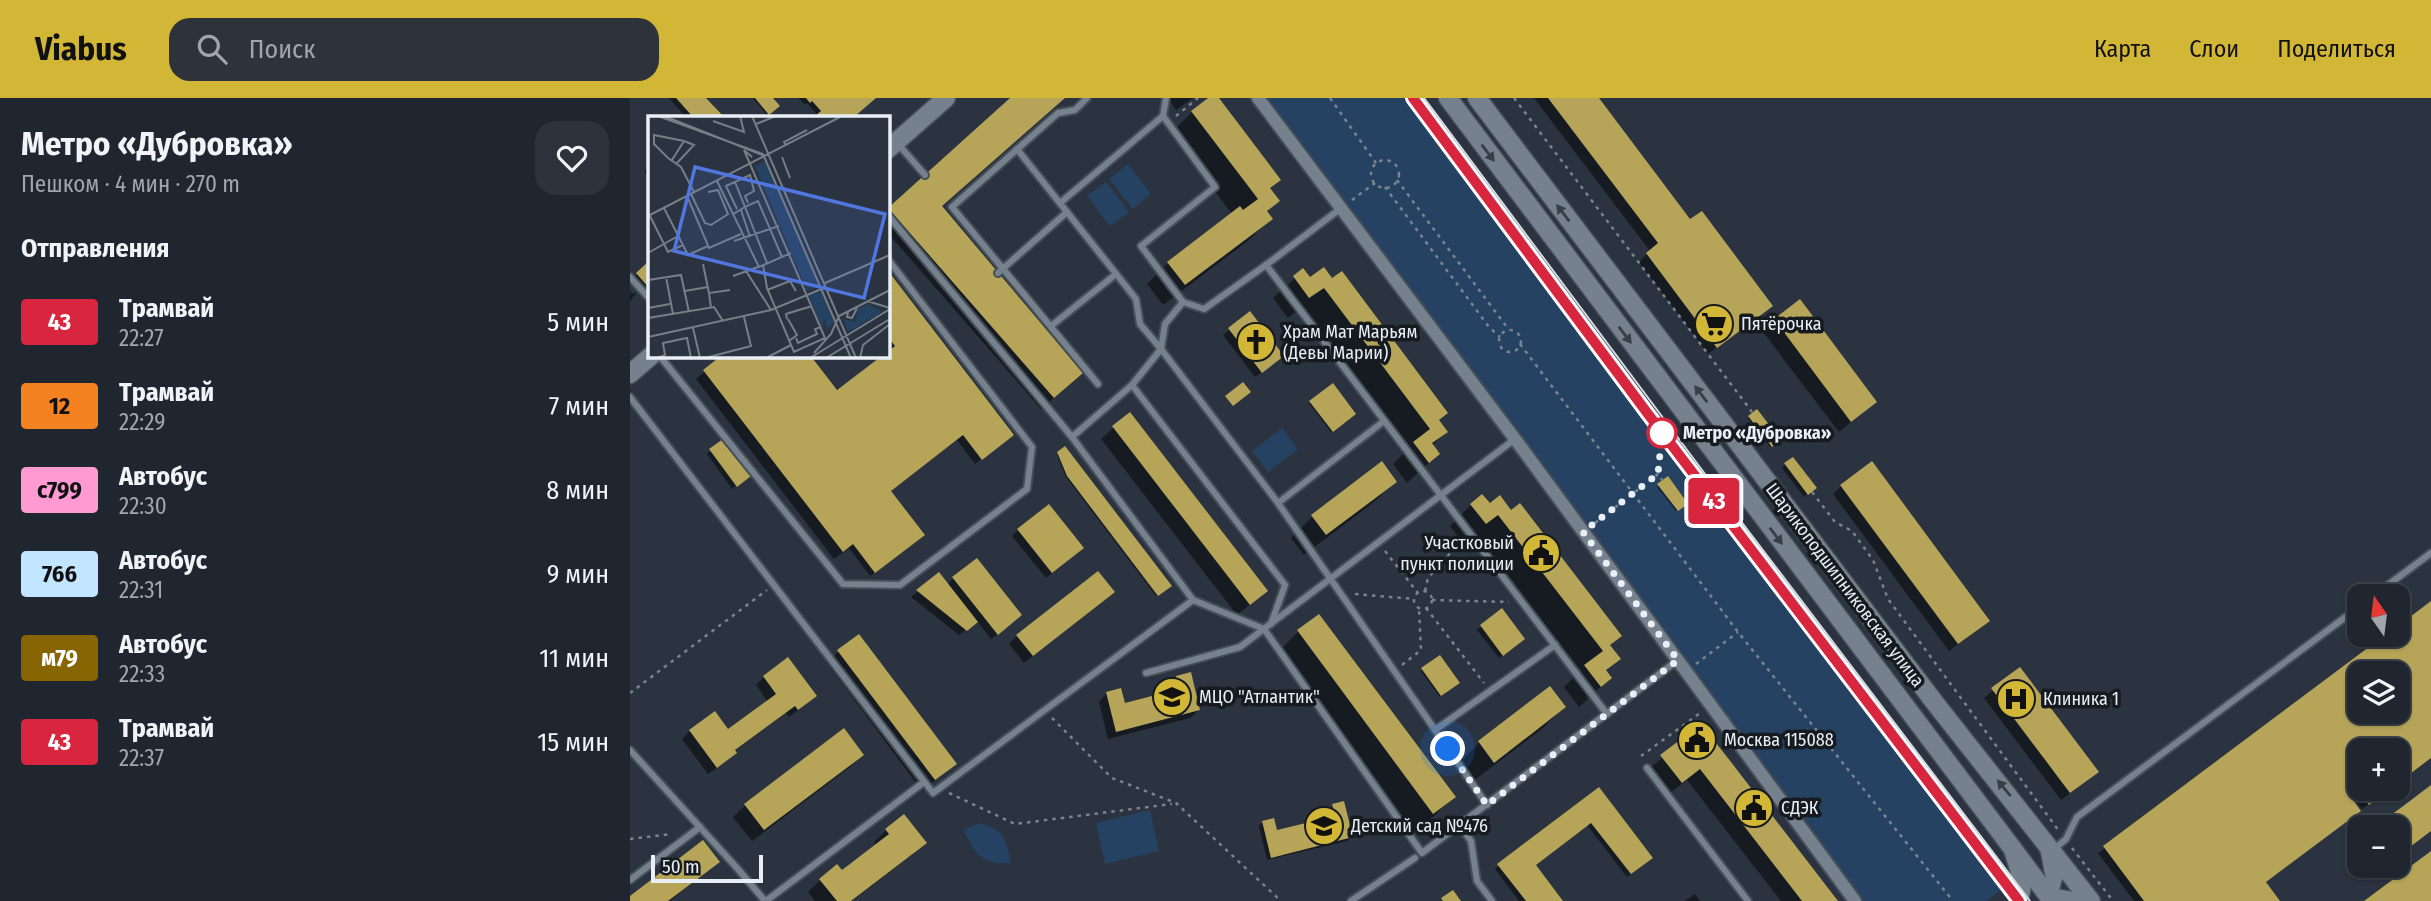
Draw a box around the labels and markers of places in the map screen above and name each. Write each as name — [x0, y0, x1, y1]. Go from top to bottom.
supermarket icon: Пятёрочка — [1693, 303, 1735, 345]
place label: Пятёрочка — [1741, 313, 1822, 335]
church icon: Храм Мат Марьям (Девы Марии) — [1235, 321, 1277, 363]
place label: Храм Мат Марьям (Девы Марии) — [1283, 321, 1417, 364]
marker: Метро «Дубровка» — [1647, 418, 1677, 448]
place label: Метро «Дубровка» — [1683, 422, 1831, 444]
place label: Участковый пункт полиции — [1400, 532, 1514, 575]
public building icon: Участковый пункт полиции — [1520, 532, 1562, 574]
school or university icon: МЦО "Атлантик" — [1151, 676, 1193, 718]
hospital icon: Клиника 1 — [1995, 678, 2037, 720]
place label: МЦО "Атлантик" — [1199, 686, 1320, 708]
place label: Клиника 1 — [2043, 688, 2119, 710]
public building icon: Москва 115088 — [1676, 719, 1718, 761]
place label: Москва 115088 — [1724, 729, 1834, 751]
public building icon: СДЭК — [1733, 787, 1775, 829]
place label: СДЭК — [1781, 797, 1819, 819]
school or university icon: Детский сад №476 — [1303, 805, 1345, 847]
place label: Детский сад №476 — [1350, 815, 1488, 837]

